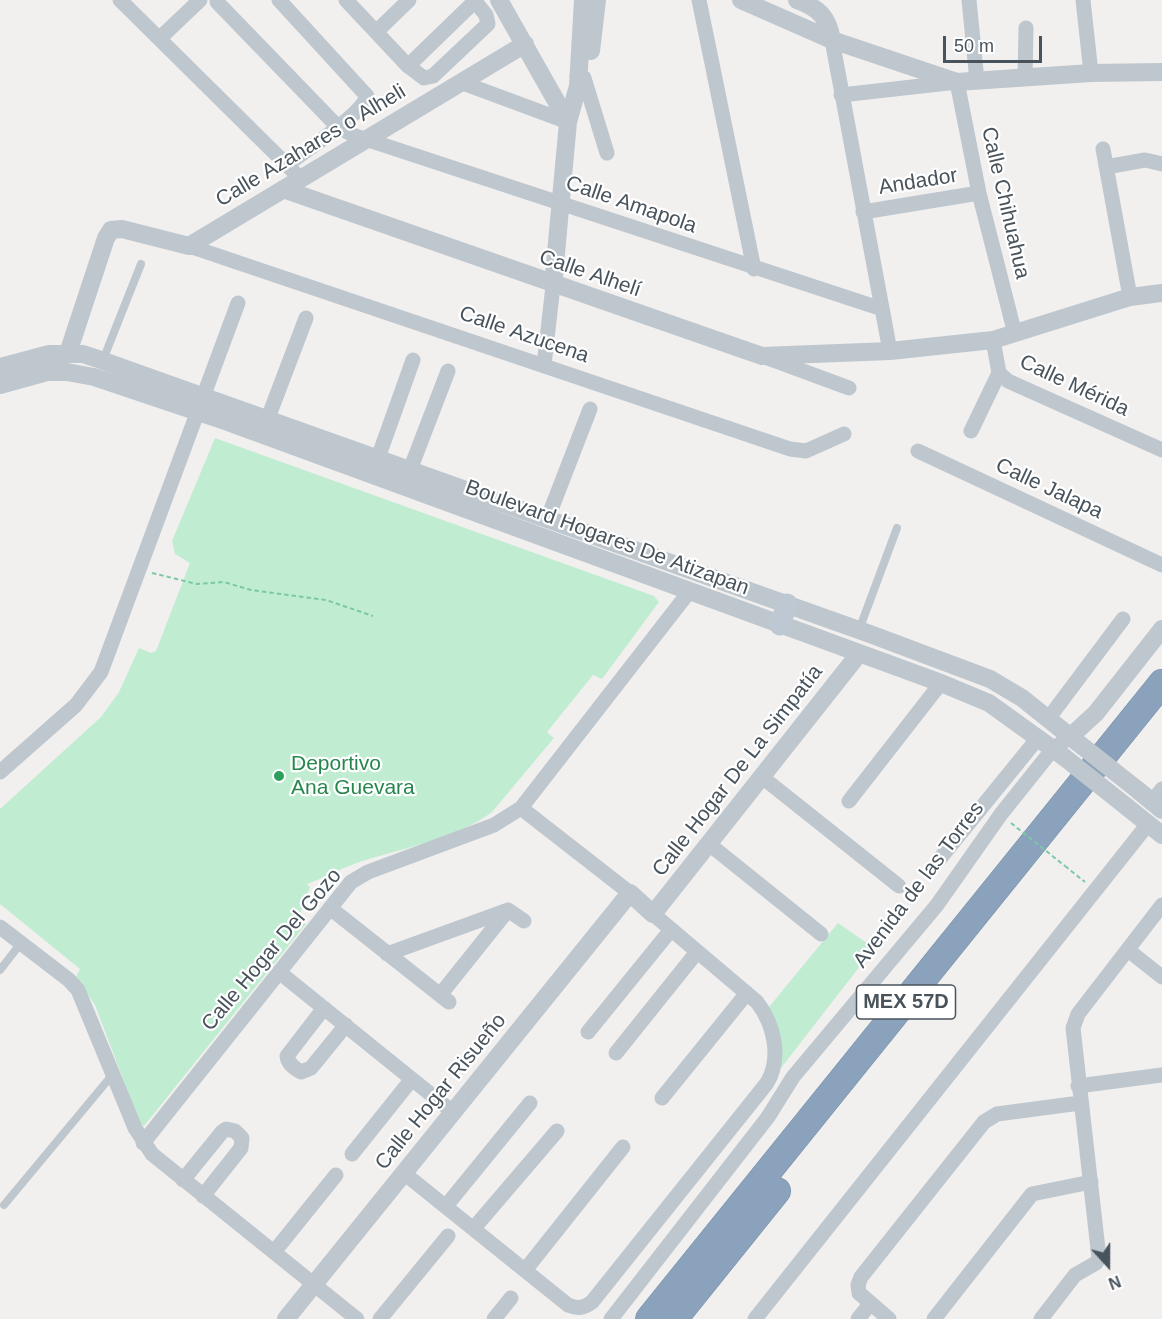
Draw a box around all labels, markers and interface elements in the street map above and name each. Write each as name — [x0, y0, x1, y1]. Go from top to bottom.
scale bar — [946, 24, 1045, 62]
text: 50 m — [954, 36, 994, 56]
street label: Calle Azahares o Alheli — [211, 79, 411, 213]
street label: Calle Chihuahua — [975, 125, 1035, 281]
street label: Andador — [877, 163, 959, 201]
street label: Calle Amapola — [562, 171, 700, 239]
street label: Calle Alhelí — [536, 245, 644, 303]
street label: Calle Azucena — [456, 301, 592, 369]
street label: Calle Mérida — [1015, 350, 1133, 422]
street label: Calle Jalapa — [991, 453, 1107, 525]
street label: Boulevard Hogares De Atizapan — [462, 475, 752, 601]
street label: Calle Hogar De La Simpatía — [648, 660, 828, 882]
place label: Deportivo Ana Guevara — [291, 751, 415, 801]
marker: Deportivo Ana Guevara — [272, 769, 286, 783]
street label: Avenida de las Torres — [848, 797, 990, 973]
street label: Calle Hogar Del Gozo — [197, 864, 347, 1036]
road number: MEX 57D — [856, 985, 956, 1019]
street label: Calle Hogar Risueño — [370, 1009, 512, 1175]
north arrow — [1078, 1235, 1138, 1295]
text: N — [1106, 1272, 1123, 1292]

